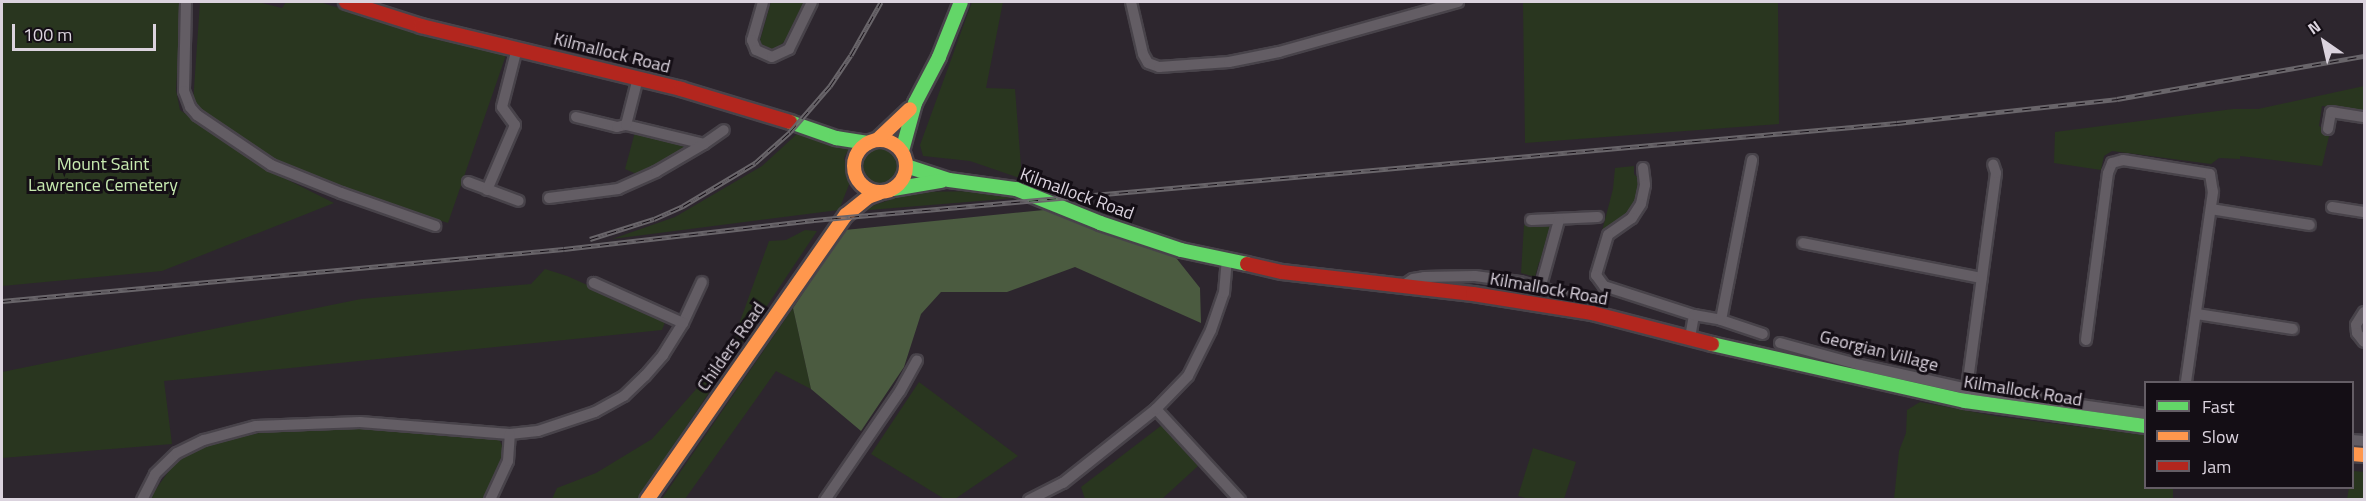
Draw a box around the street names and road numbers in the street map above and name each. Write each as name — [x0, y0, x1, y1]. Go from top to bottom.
street label: Kilmallock Road — [551, 28, 673, 78]
street label: Kilmallock Road — [1017, 163, 1137, 225]
street label: Kilmallock Road — [1488, 268, 1610, 310]
street label: Childers Road — [692, 298, 770, 396]
street label: Georgian Village — [1817, 326, 1941, 376]
street label: Kilmallock Road — [1962, 371, 2084, 411]

